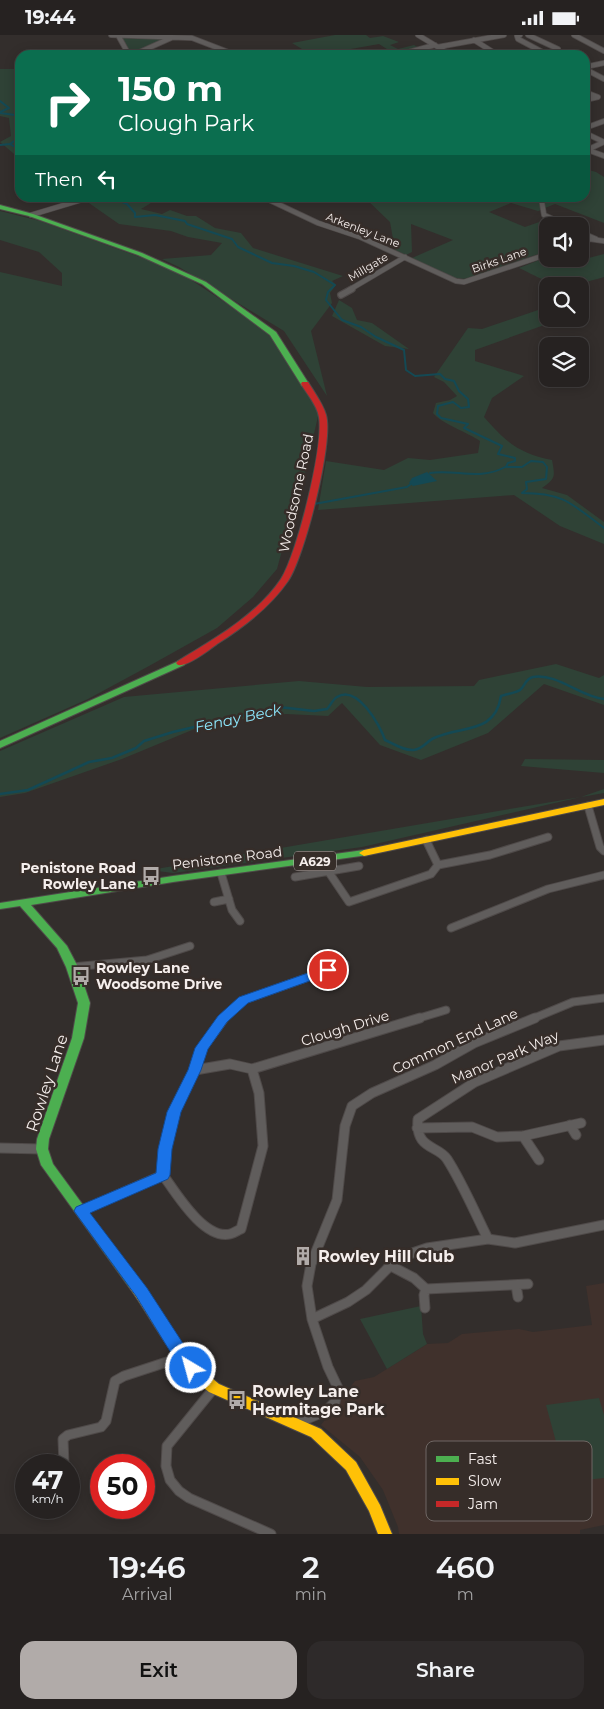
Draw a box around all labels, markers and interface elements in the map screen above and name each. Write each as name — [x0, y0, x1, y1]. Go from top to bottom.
text: 19:44 — [25, 6, 76, 29]
text: 150 m — [118, 67, 223, 110]
icon: right — [35, 70, 100, 135]
text: Clough Park — [118, 110, 254, 137]
icon: left — [93, 165, 121, 193]
text: Then — [35, 168, 83, 191]
street label: Arkenley Lane — [324, 209, 402, 251]
map controls — [539, 217, 589, 387]
button: sound — [539, 217, 589, 267]
street label: Birks Lane — [470, 244, 529, 276]
street label: Millgate — [345, 249, 391, 284]
button: search — [539, 277, 589, 327]
button: layers — [539, 337, 589, 387]
street label: Woodsome Road — [275, 432, 317, 554]
water label: Fenay Beck — [193, 699, 284, 736]
street label: Penistone Road — [171, 842, 283, 874]
road number: A629 — [294, 851, 336, 871]
place label: Penistone Road Rowley Lane — [20, 859, 136, 893]
bus stop icon: Penistone Road Rowley Lane — [140, 865, 162, 887]
pin — [307, 949, 349, 991]
icon: arrive — [314, 956, 342, 984]
place label: Rowley Lane Woodsome Drive — [96, 959, 223, 993]
bus stop icon: Rowley Lane Woodsome Drive — [70, 965, 92, 987]
street label: Common End Lane — [389, 1004, 521, 1078]
street label: Clough Drive — [299, 1006, 391, 1050]
street label: Manor Park Way — [448, 1026, 562, 1088]
street label: Rowley Lane — [22, 1032, 72, 1134]
building icon: Rowley Hill Club — [292, 1245, 314, 1267]
place label: Rowley Hill Club — [318, 1247, 454, 1266]
position arrow — [164, 1341, 216, 1393]
place label: Rowley Lane Hermitage Park — [252, 1382, 385, 1419]
bus stop icon: Rowley Lane Hermitage Park — [226, 1389, 248, 1411]
legend — [426, 1441, 592, 1521]
text: Fast — [468, 1450, 498, 1468]
speed limit sign: 50 — [90, 1454, 155, 1519]
text: 47 — [32, 1465, 63, 1495]
text: Slow — [468, 1472, 502, 1490]
text: km/h — [31, 1491, 64, 1506]
text: Jam — [467, 1495, 498, 1513]
text: 19:46 — [109, 1549, 186, 1586]
text: 2 — [302, 1549, 319, 1586]
text: 460 — [436, 1549, 495, 1586]
text: Arrival — [122, 1585, 173, 1604]
text: min — [295, 1585, 327, 1604]
text: m — [457, 1585, 474, 1604]
button: Exit — [20, 1641, 297, 1699]
button: Share — [307, 1641, 584, 1699]

